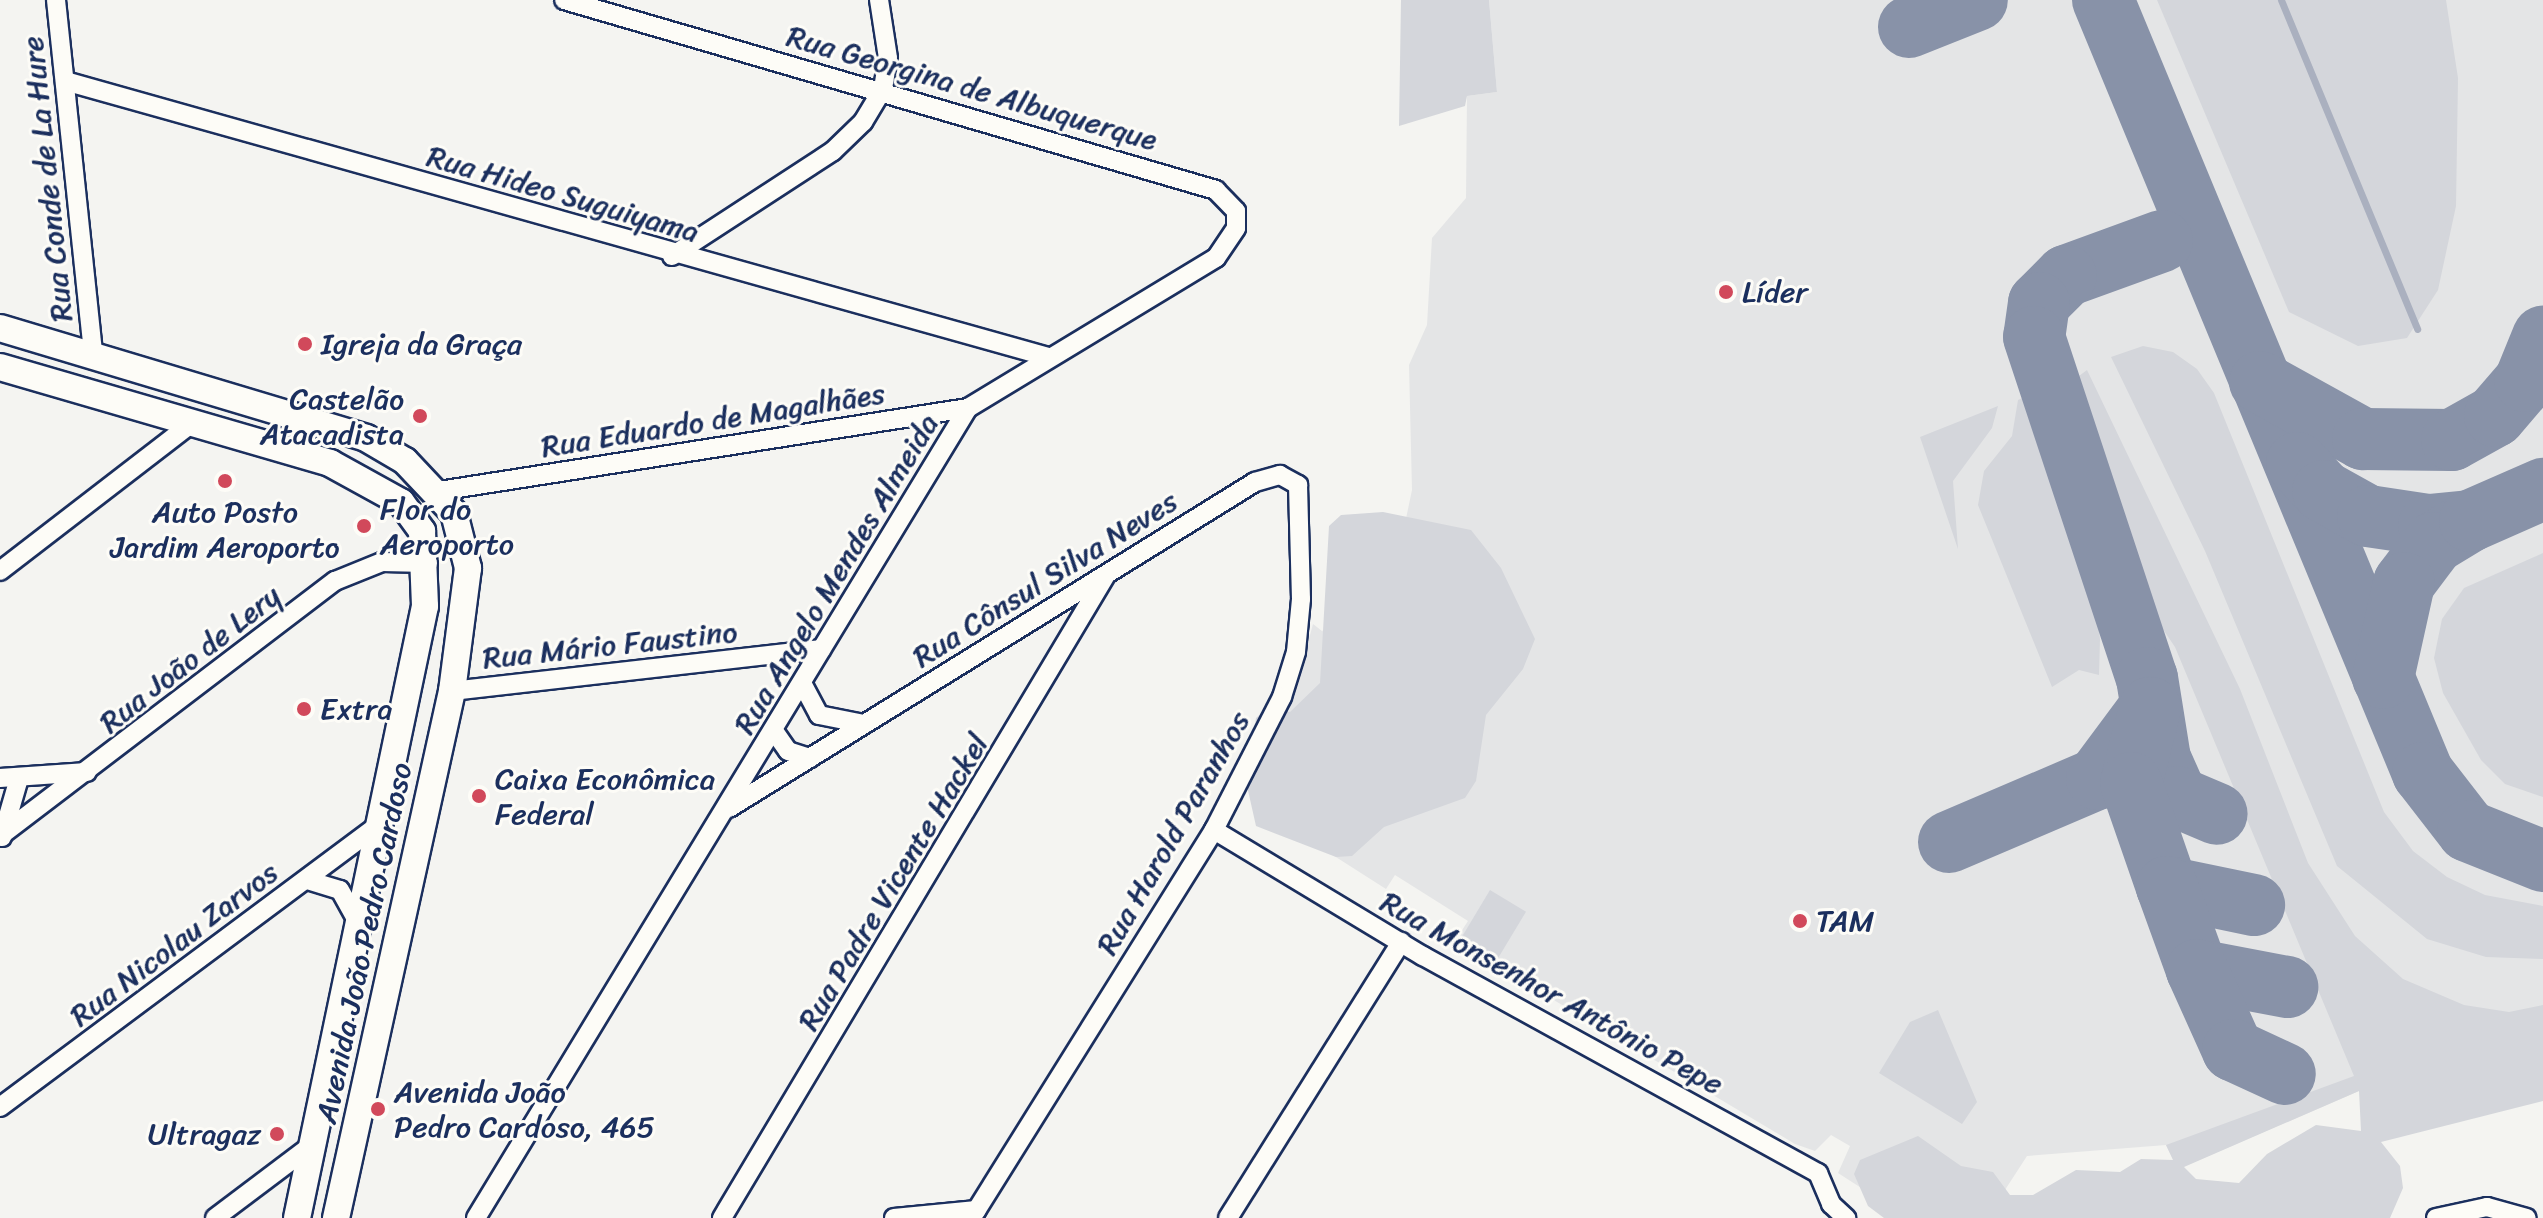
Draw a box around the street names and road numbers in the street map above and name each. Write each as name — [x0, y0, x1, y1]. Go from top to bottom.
street label: Rua Georgina de Albuquerque — [782, 18, 1162, 158]
street label: Rua Conde de La Hure — [14, 34, 80, 324]
street label: Rua Hideo Suguiyama — [422, 138, 704, 250]
street label: Rua Eduardo de Magalhães — [538, 375, 888, 465]
street label: Rua Angelo Mendes Almeida — [726, 407, 946, 741]
street label: Rua Cônsul Silva Neves — [906, 483, 1184, 675]
street label: Rua João de Lery — [92, 577, 288, 741]
street label: Rua Mário Faustino — [482, 614, 738, 676]
street label: Rua Harold Paranhos — [1089, 705, 1257, 961]
street label: Rua Padre Vicente Hackel — [790, 727, 996, 1037]
street label: Avenida João Pedro Cardoso — [308, 759, 420, 1127]
street label: Rua Nicolau Zarvos — [64, 855, 284, 1033]
street label: Rua Monsenhor Antônio Pepe — [1375, 884, 1729, 1102]

